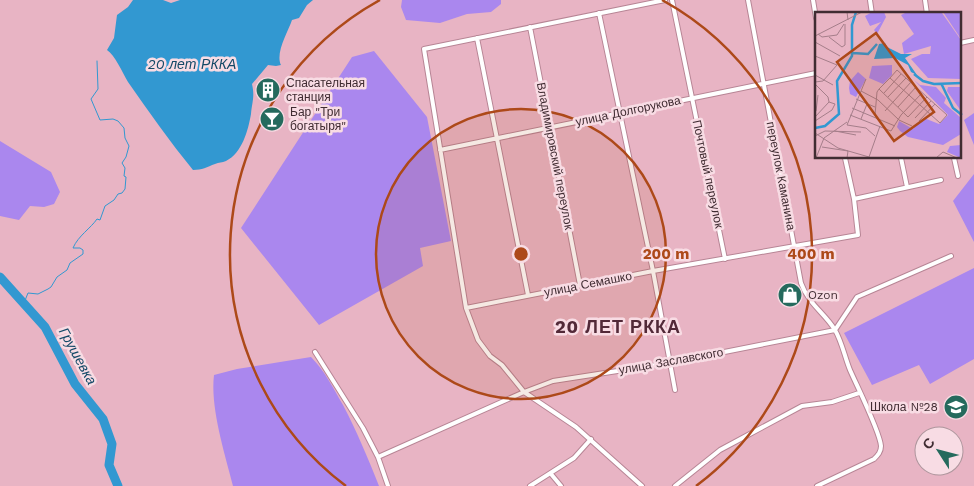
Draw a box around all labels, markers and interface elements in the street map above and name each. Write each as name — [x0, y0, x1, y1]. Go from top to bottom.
inset map — [815, 12, 962, 159]
water label: 20 лет РККА — [148, 56, 236, 72]
place label: Спасательная станция — [286, 76, 365, 104]
building icon: Спасательная станция — [255, 77, 281, 103]
street label: Владимировский переулок — [534, 81, 576, 232]
street label: улица Долгорукова — [574, 93, 682, 129]
place label: Бар "Три богатыря" — [290, 105, 346, 133]
bar icon: Бар "Три богатыря" — [259, 106, 285, 132]
street label: Почтовый переулок — [690, 119, 726, 230]
street label: переулок Каманина — [764, 120, 798, 232]
centre of rings — [512, 245, 530, 263]
text: 200 m — [643, 245, 689, 263]
text: 400 m — [787, 245, 835, 263]
street label: улица Семашко — [543, 269, 633, 299]
shop icon: Ozon — [777, 282, 803, 308]
place label: Ozon — [808, 288, 838, 302]
district label: 20 ЛЕТ РККА — [555, 316, 681, 337]
water label: Грушевка — [56, 325, 100, 387]
street label: улица Заславского — [618, 345, 725, 377]
school or university icon: Школа №28 — [943, 394, 969, 420]
place label: Школа №28 — [870, 400, 938, 414]
north arrow — [914, 426, 964, 476]
text: С — [919, 435, 938, 452]

